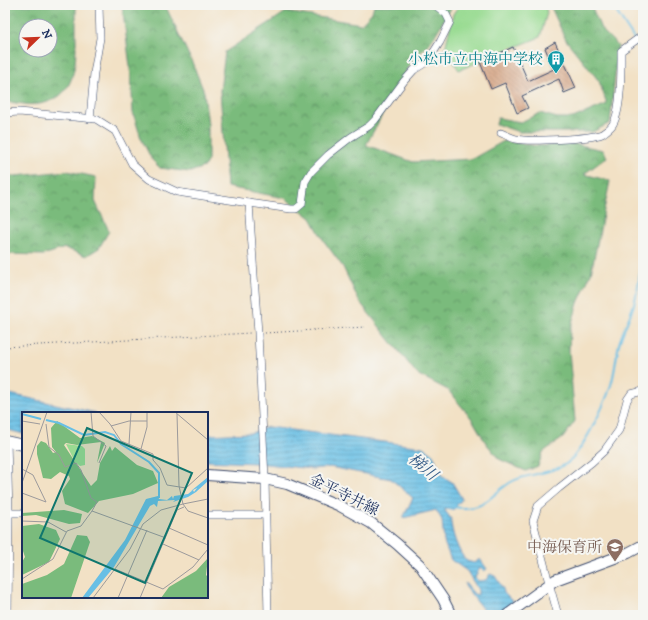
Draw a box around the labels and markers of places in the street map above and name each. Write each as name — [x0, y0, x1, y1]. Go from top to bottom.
building icon: 小松市立中海中学校 — [546, 49, 566, 74]
place label: 小松市立中海中学校 — [408, 50, 543, 69]
school or university icon: 中海保育所 — [605, 537, 625, 562]
place label: 中海保育所 — [527, 538, 602, 557]

